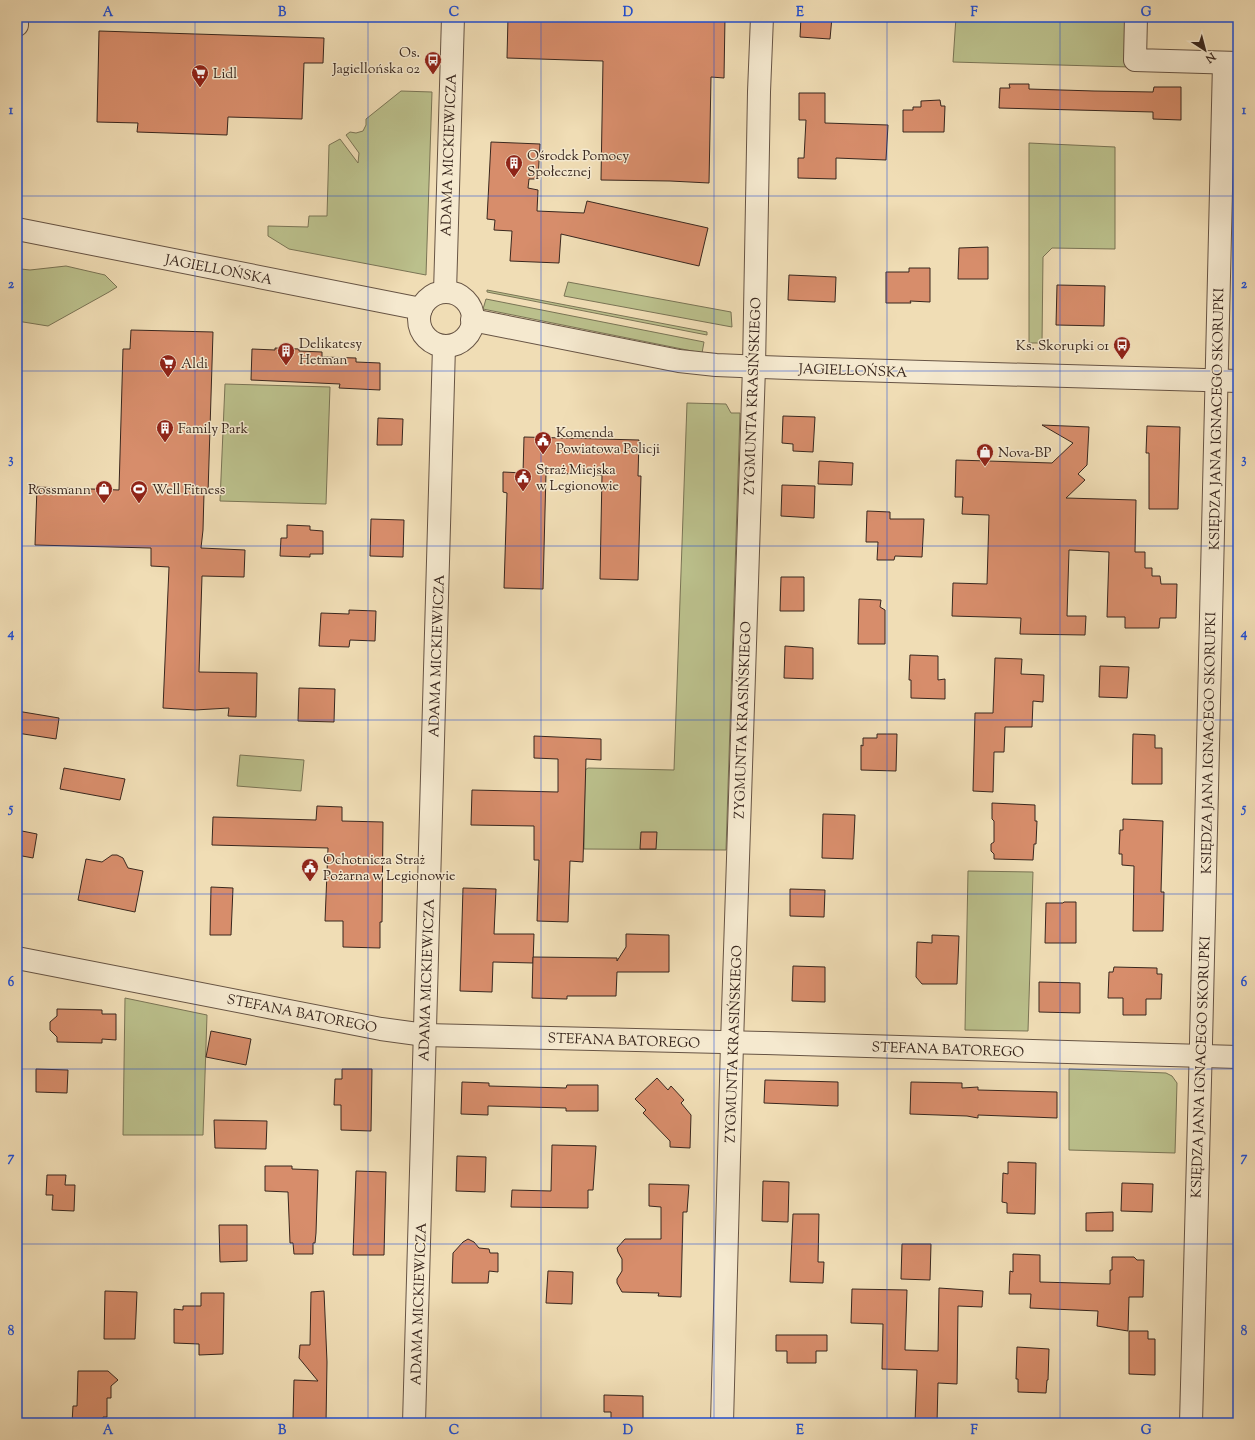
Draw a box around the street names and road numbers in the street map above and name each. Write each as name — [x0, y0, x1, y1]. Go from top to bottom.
street label: ADAMA MICKIEWICZA — [437, 73, 463, 237]
street label: JAGIELLOŃSKA — [162, 251, 275, 291]
street label: KSIĘDZA JANA IGNACEGO SKORUPKI — [1206, 287, 1230, 550]
street label: ZYGMUNTA KRASIŃSKIEGO — [741, 297, 767, 495]
street label: JAGIELLOŃSKA — [797, 360, 908, 384]
street label: ADAMA MICKIEWICZA — [425, 574, 451, 738]
street label: KSIĘDZA JANA IGNACEGO SKORUPKI — [1198, 611, 1222, 874]
street label: ZYGMUNTA KRASIŃSKIEGO — [731, 621, 757, 819]
street label: ADAMA MICKIEWICZA — [415, 898, 441, 1062]
street label: KSIĘDZA JANA IGNACEGO SKORUPKI — [1187, 935, 1217, 1198]
street label: ZYGMUNTA KRASIŃSKIEGO — [722, 945, 748, 1143]
street label: STEFANA BATOREGO — [225, 991, 378, 1039]
street label: STEFANA BATOREGO — [547, 1029, 701, 1055]
street label: STEFANA BATOREGO — [871, 1038, 1025, 1064]
street label: ADAMA MICKIEWICZA — [407, 1222, 433, 1386]

